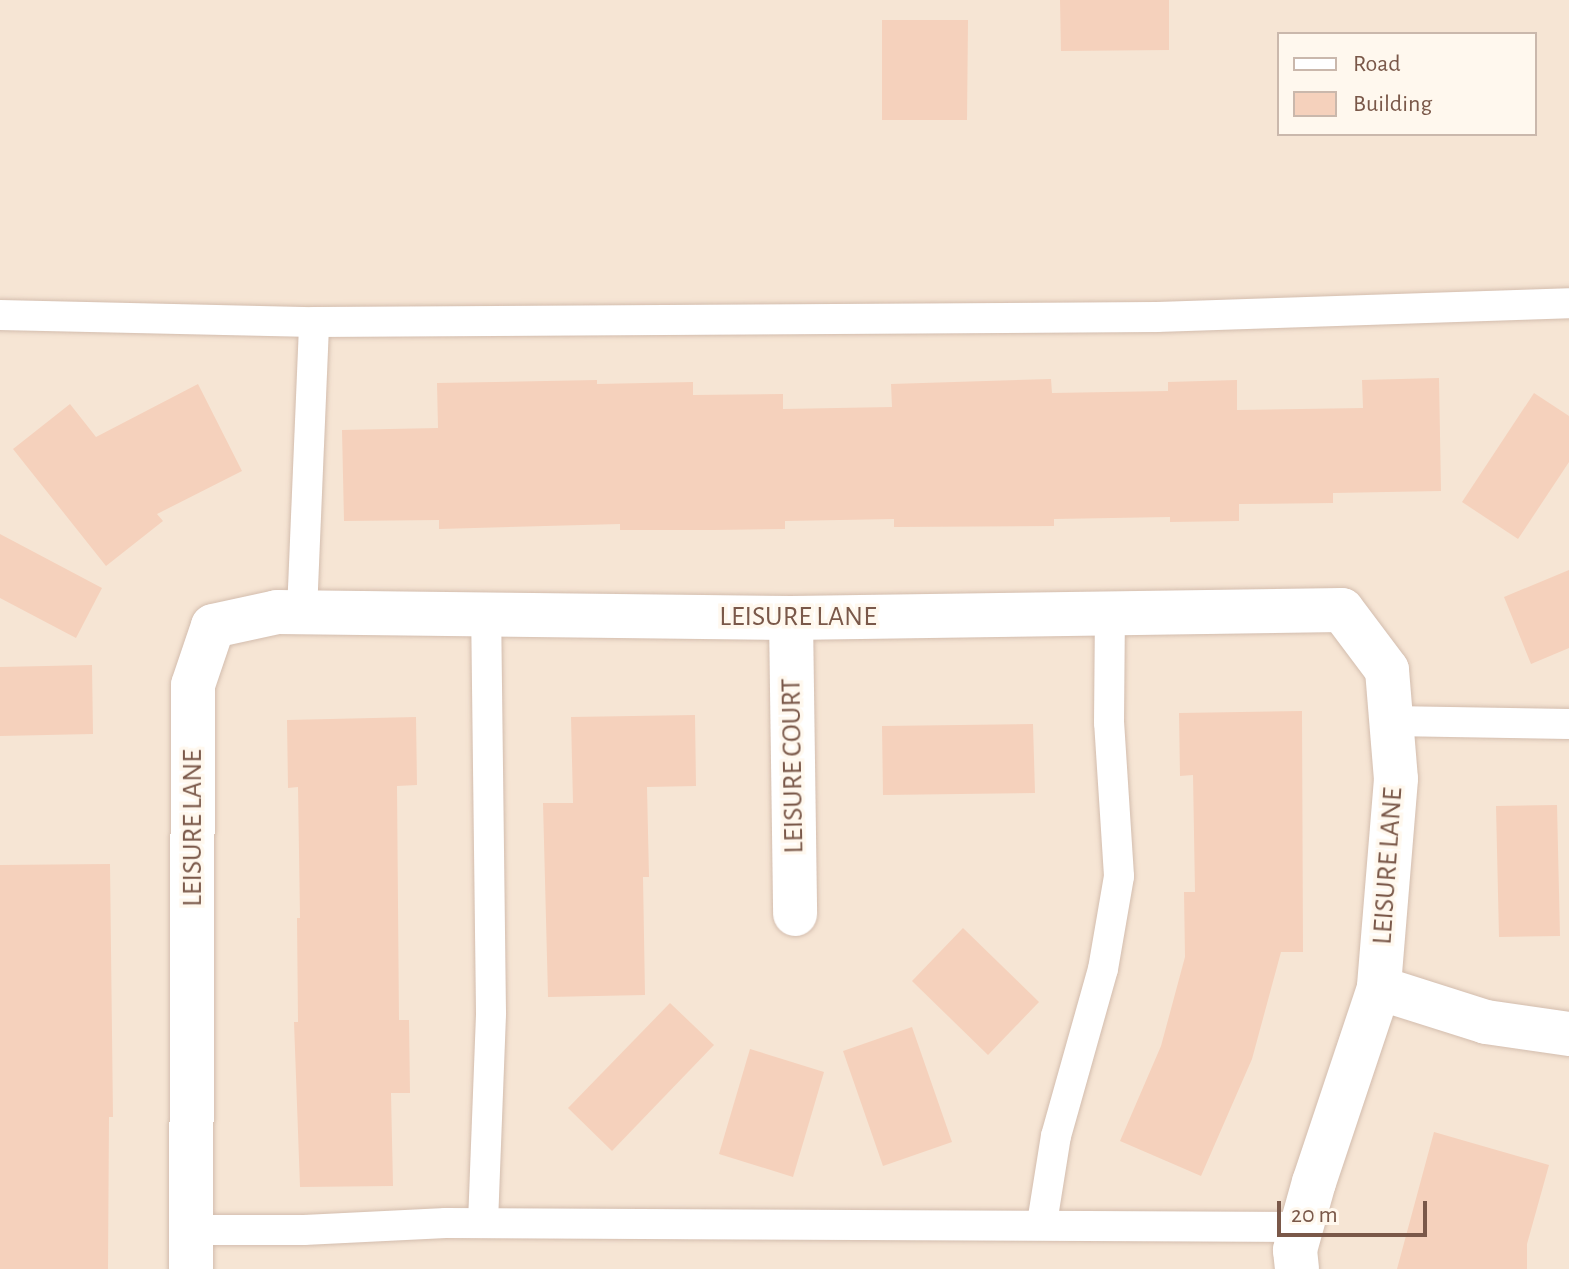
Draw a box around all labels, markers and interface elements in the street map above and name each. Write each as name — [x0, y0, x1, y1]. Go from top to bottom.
legend — [1277, 32, 1537, 136]
text: Road — [1353, 52, 1401, 76]
text: Building — [1353, 92, 1432, 116]
street label: LEISURE LANE — [719, 600, 877, 634]
street label: LEISURE COURT — [775, 678, 811, 854]
street label: LEISURE LANE — [176, 749, 210, 907]
street label: LEISURE LANE — [1366, 786, 1410, 946]
scale bar — [1281, 1185, 1431, 1235]
text: 20 m — [1291, 1203, 1338, 1227]

